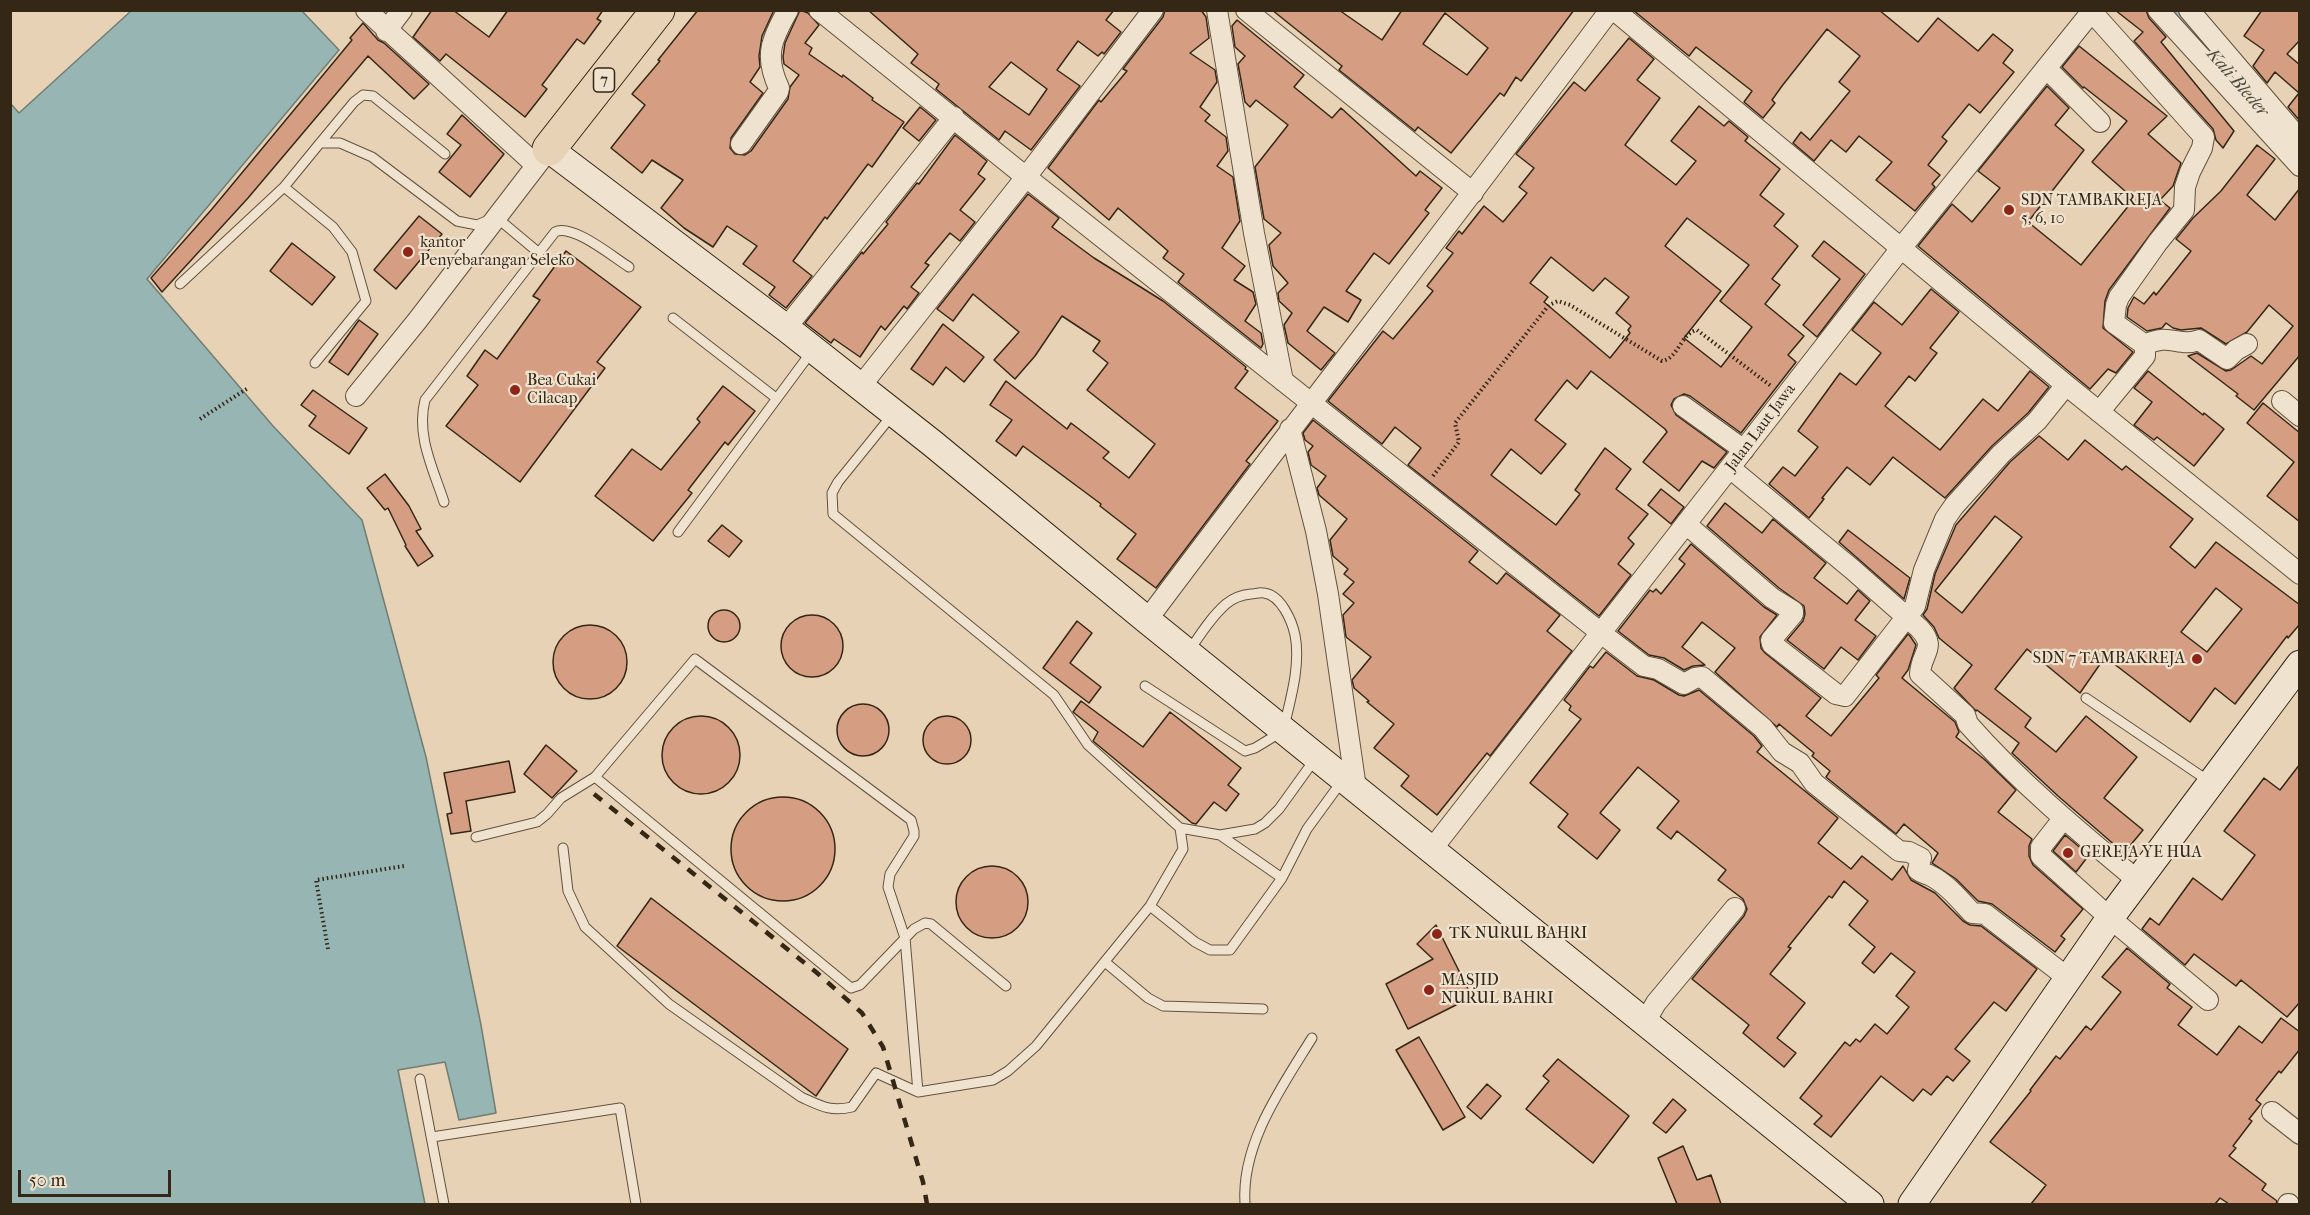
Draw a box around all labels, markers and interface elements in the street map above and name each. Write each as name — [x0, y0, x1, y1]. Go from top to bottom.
water label: Kali Bleder — [2201, 44, 2273, 122]
road number: 7 — [594, 68, 614, 92]
place label: SDN TAMBAKREJA 5, 6, 10 — [2021, 191, 2162, 229]
marker: SDN TAMBAKREJA 5, 6, 10 — [2002, 203, 2016, 217]
place label: kantor Penyebarangan Seleko — [420, 233, 574, 271]
marker: kantor Penyebarangan Seleko — [401, 245, 415, 259]
place label: Bea Cukai Cilacap — [527, 371, 596, 409]
street label: Jalan Laut Jawa — [1722, 380, 1800, 476]
marker: Bea Cukai Cilacap — [508, 383, 522, 397]
place label: SDN 7 TAMBAKREJA — [2033, 649, 2185, 669]
marker: SDN 7 TAMBAKREJA — [2190, 652, 2204, 666]
place label: GEREJA YE HUA — [2080, 843, 2202, 863]
marker: GEREJA YE HUA — [2061, 846, 2075, 860]
place label: TK NURUL BAHRI — [1449, 924, 1587, 944]
marker: TK NURUL BAHRI — [1430, 927, 1444, 941]
place label: MASJID NURUL BAHRI — [1441, 971, 1553, 1009]
marker: MASJID NURUL BAHRI — [1422, 983, 1436, 997]
scale bar — [21, 1158, 174, 1196]
text: 50 m — [29, 1170, 65, 1191]

